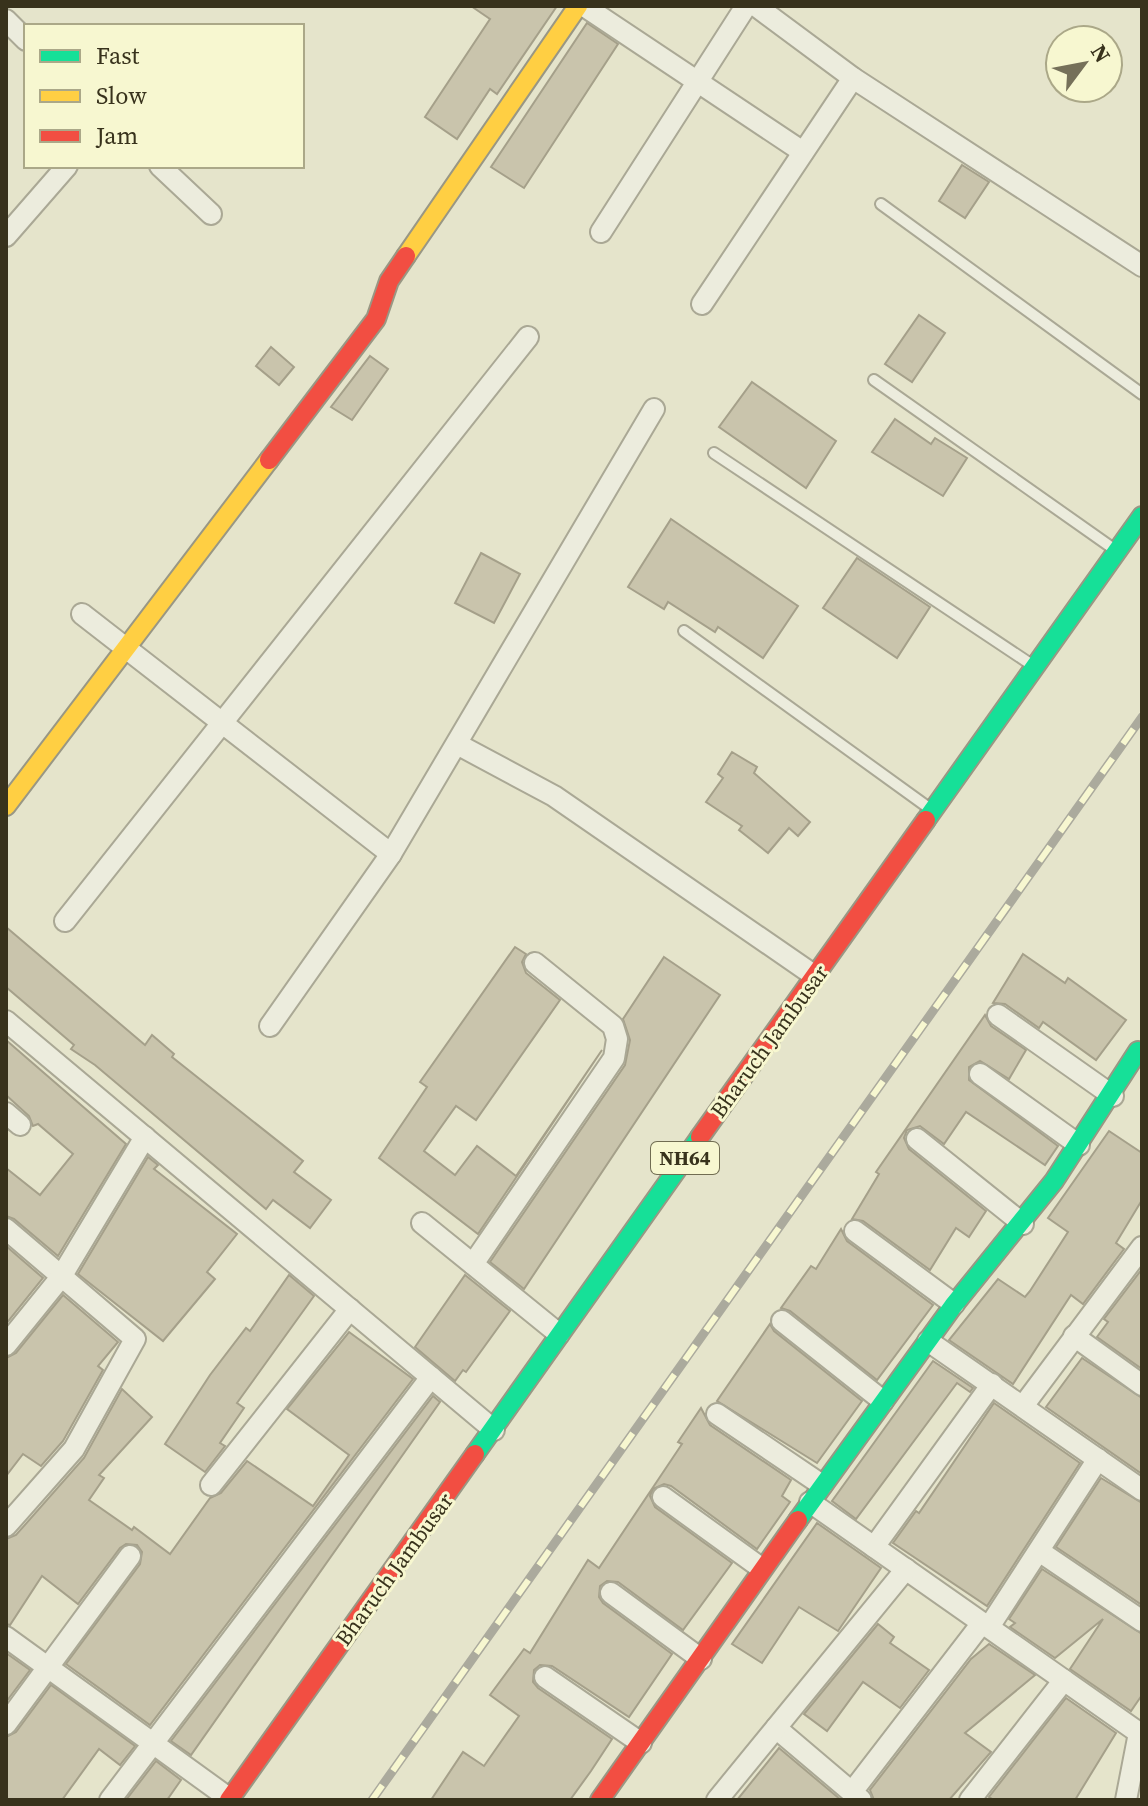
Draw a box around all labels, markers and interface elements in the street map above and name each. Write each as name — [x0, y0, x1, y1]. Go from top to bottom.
legend — [24, 24, 304, 168]
north arrow — [1044, 24, 1124, 104]
text: Fast — [96, 39, 140, 72]
text: N — [1084, 39, 1118, 68]
text: Slow — [96, 79, 147, 112]
text: Jam — [95, 119, 138, 152]
street label: Bharuch Jambusar — [703, 958, 835, 1124]
road number: NH64 — [651, 1142, 719, 1174]
street label: Bharuch Jambusar — [328, 1486, 460, 1652]

